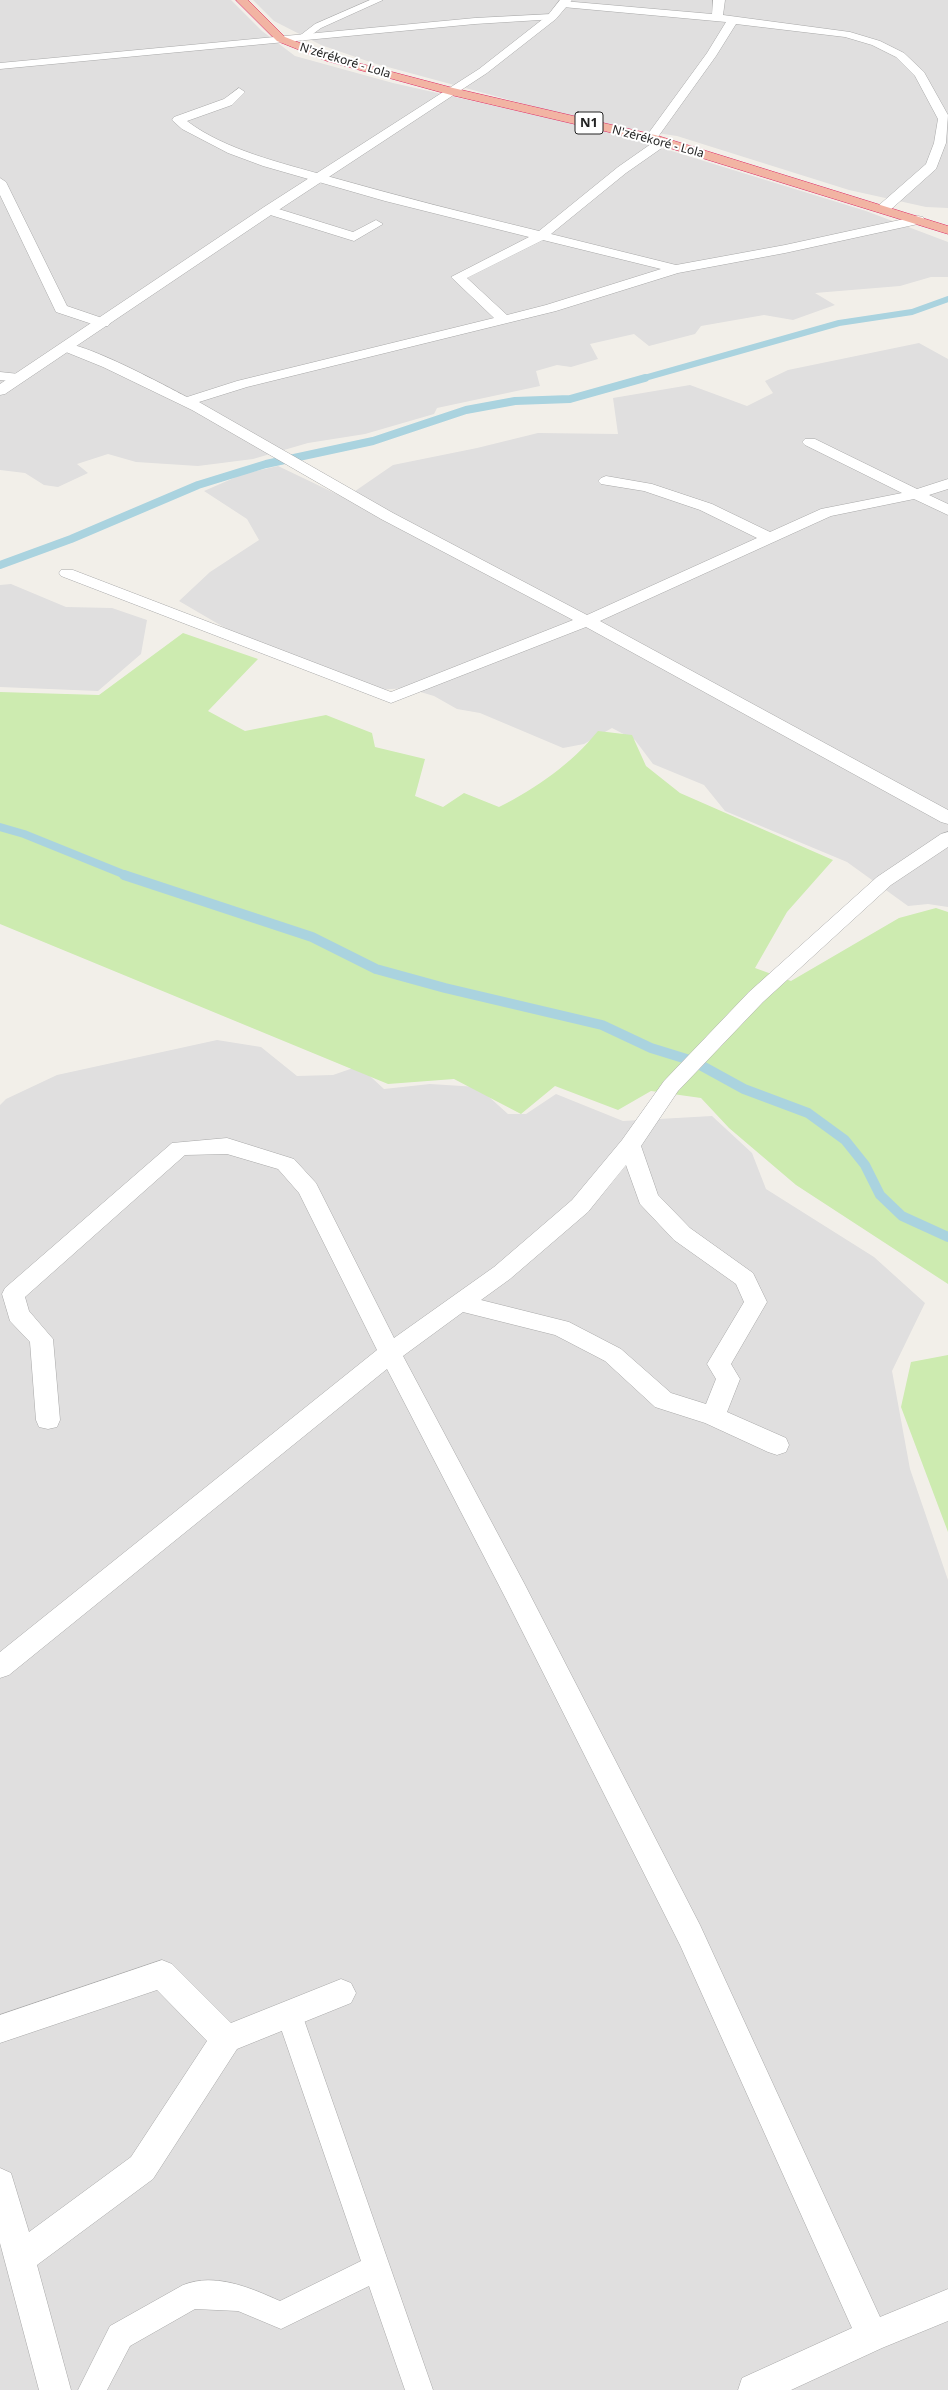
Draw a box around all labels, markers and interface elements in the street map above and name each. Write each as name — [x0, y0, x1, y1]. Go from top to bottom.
street label: N'zérékoré - Lola — [298, 40, 392, 82]
road number: N1 — [575, 112, 603, 134]
street label: N'zérékoré - Lola — [611, 123, 705, 161]

